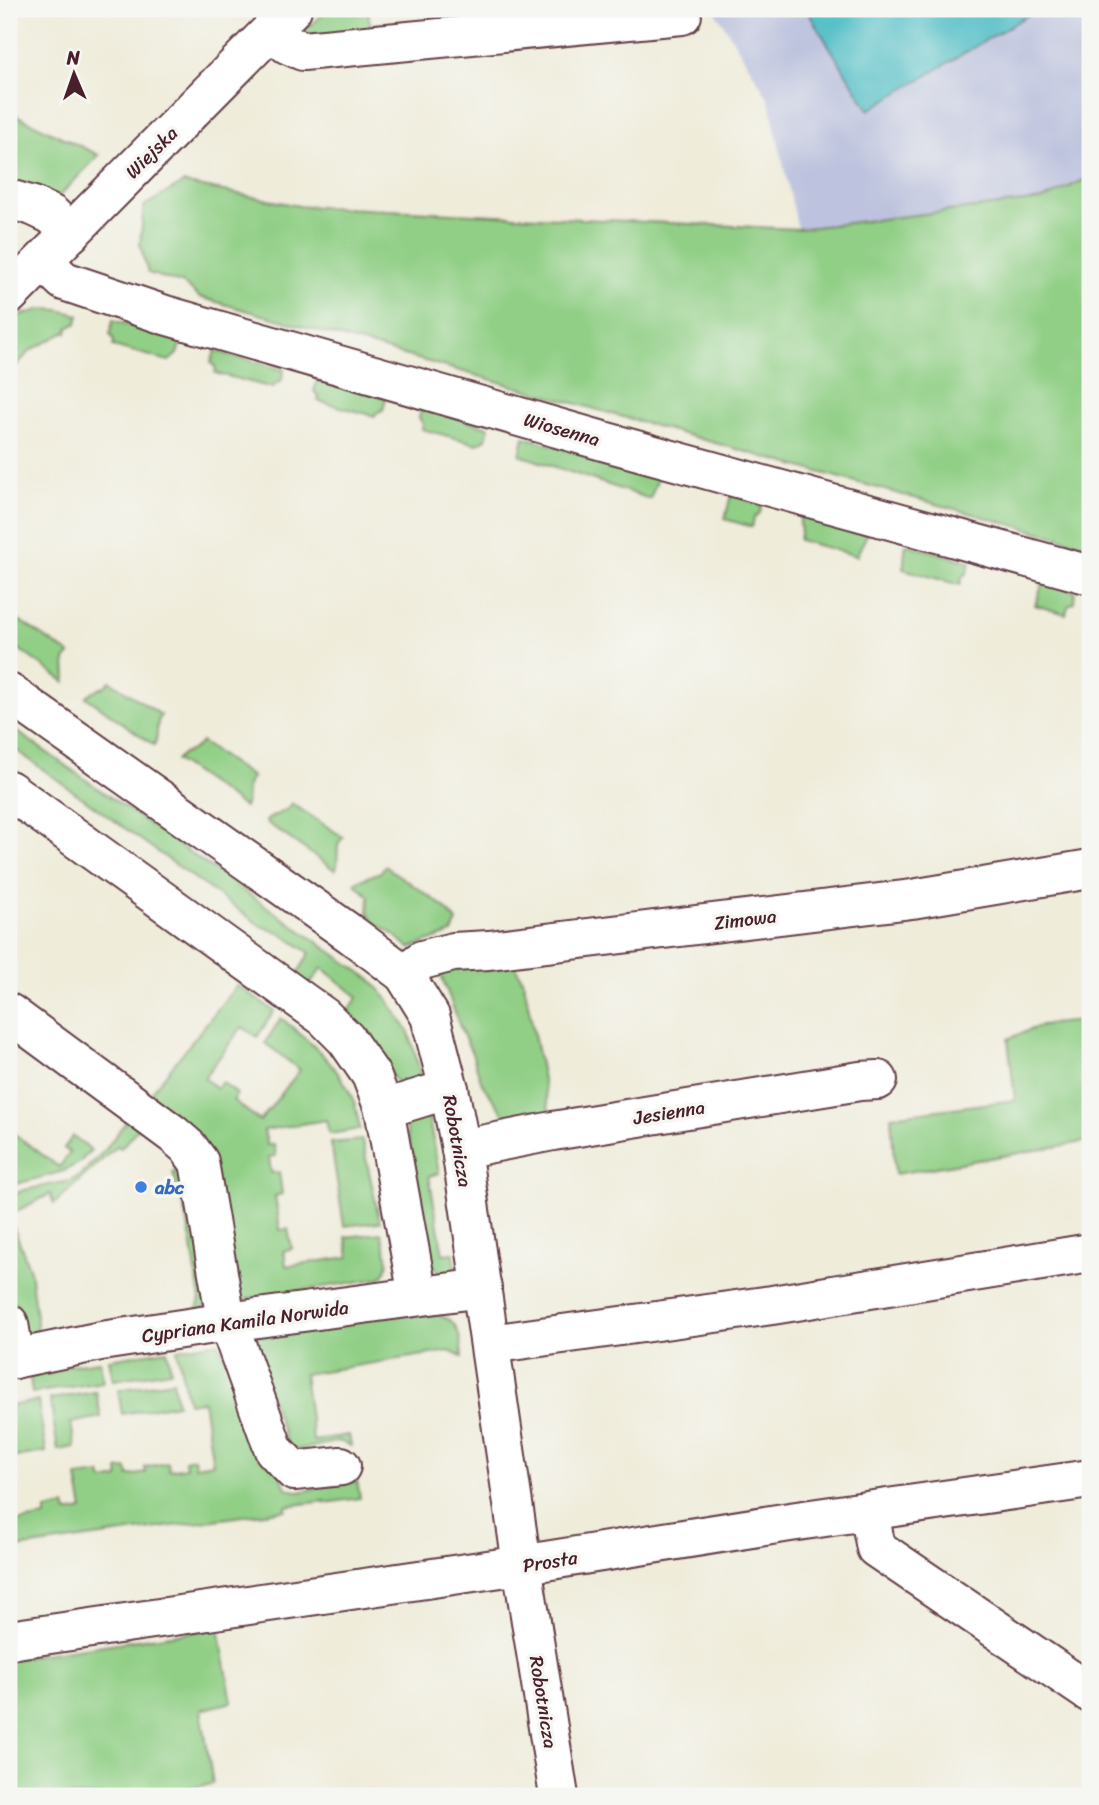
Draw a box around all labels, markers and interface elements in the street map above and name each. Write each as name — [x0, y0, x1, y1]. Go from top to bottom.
north arrow — [38, 38, 108, 108]
text: N — [65, 41, 81, 74]
street label: Wiejska — [117, 118, 186, 187]
street label: Wiosenna — [520, 403, 604, 456]
street label: Zimowa — [712, 899, 779, 940]
street label: Jesienna — [630, 1091, 708, 1135]
street label: Robotnicza — [433, 1092, 482, 1190]
place label: abc — [154, 1171, 185, 1204]
marker: abc — [133, 1179, 149, 1195]
street label: Cypriana Kamila Norwida — [140, 1291, 351, 1352]
street label: Prosta — [520, 1541, 580, 1582]
street label: Robotnicza — [520, 1653, 567, 1751]

